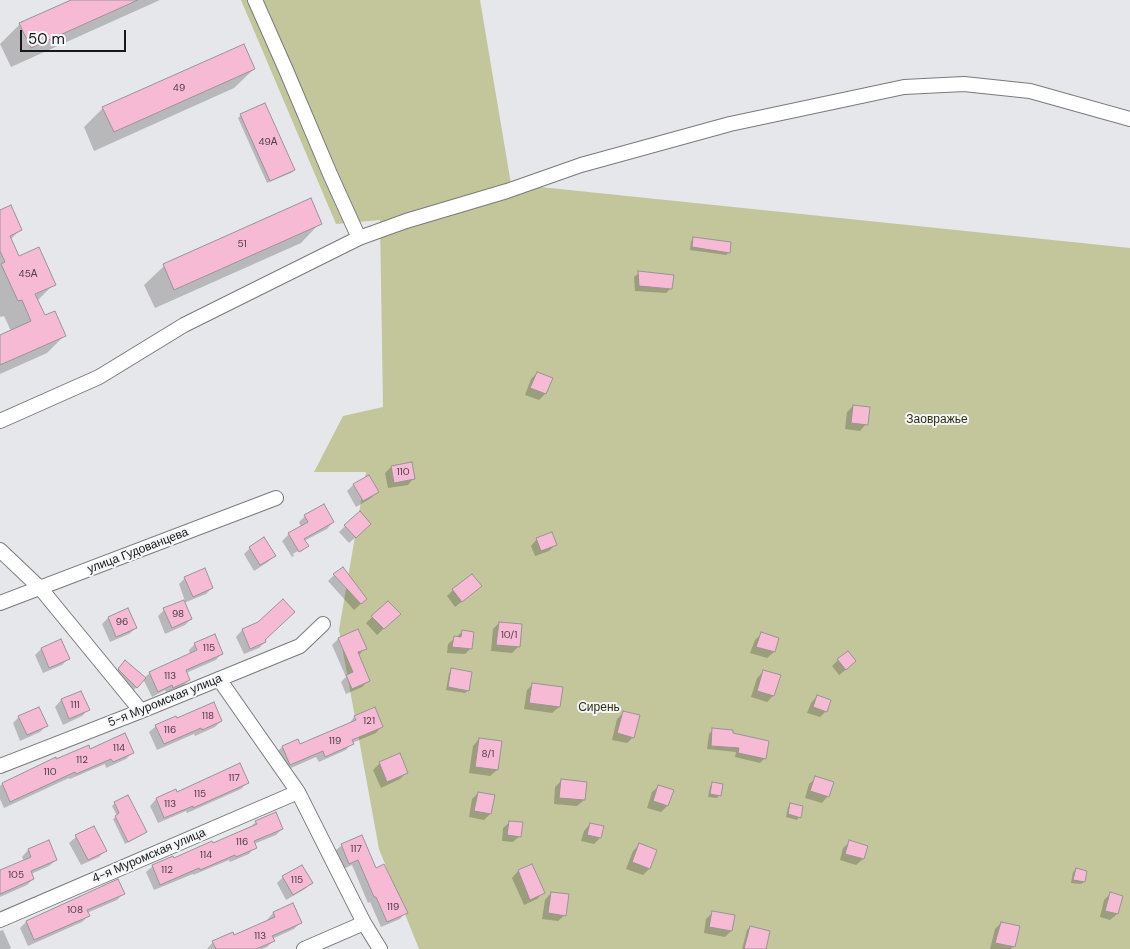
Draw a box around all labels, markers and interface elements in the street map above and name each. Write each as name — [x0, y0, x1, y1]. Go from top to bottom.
scale bar — [22, 20, 129, 52]
text: 50 m — [28, 29, 65, 49]
house number: 49 — [173, 82, 185, 94]
house number: 49А — [258, 136, 278, 148]
house number: 51 — [237, 238, 247, 250]
house number: 45А — [19, 268, 37, 280]
park label: Заовражье — [906, 413, 968, 427]
house number: 110 — [396, 466, 410, 478]
street label: улица Гудованцева — [85, 525, 191, 577]
house number: 98 — [172, 608, 184, 620]
house number: 96 — [116, 616, 128, 628]
house number: 10/1 — [501, 629, 517, 641]
house number: 115 — [203, 642, 215, 654]
house number: 113 — [164, 670, 176, 682]
street label: 5-я Муромская улица — [106, 671, 224, 731]
house number: 111 — [70, 699, 80, 711]
park label: Сирень — [578, 701, 620, 715]
house number: 118 — [202, 710, 214, 722]
house number: 121 — [363, 715, 375, 727]
house number: 116 — [164, 724, 176, 736]
house number: 119 — [329, 735, 341, 747]
house number: 114 — [113, 742, 125, 754]
house number: 8/1 — [482, 748, 494, 760]
house number: 112 — [76, 754, 88, 766]
house number: 110 — [43, 766, 57, 778]
house number: 117 — [228, 772, 240, 784]
house number: 115 — [194, 788, 206, 800]
house number: 113 — [164, 798, 176, 810]
street label: 4-я Муромская улица — [90, 826, 208, 886]
house number: 116 — [236, 836, 248, 848]
house number: 117 — [350, 843, 362, 855]
house number: 114 — [200, 849, 212, 861]
house number: 112 — [161, 864, 173, 876]
house number: 105 — [8, 869, 24, 881]
house number: 115 — [291, 874, 303, 886]
house number: 119 — [387, 901, 399, 913]
house number: 108 — [67, 904, 83, 916]
house number: 113 — [254, 930, 266, 942]

